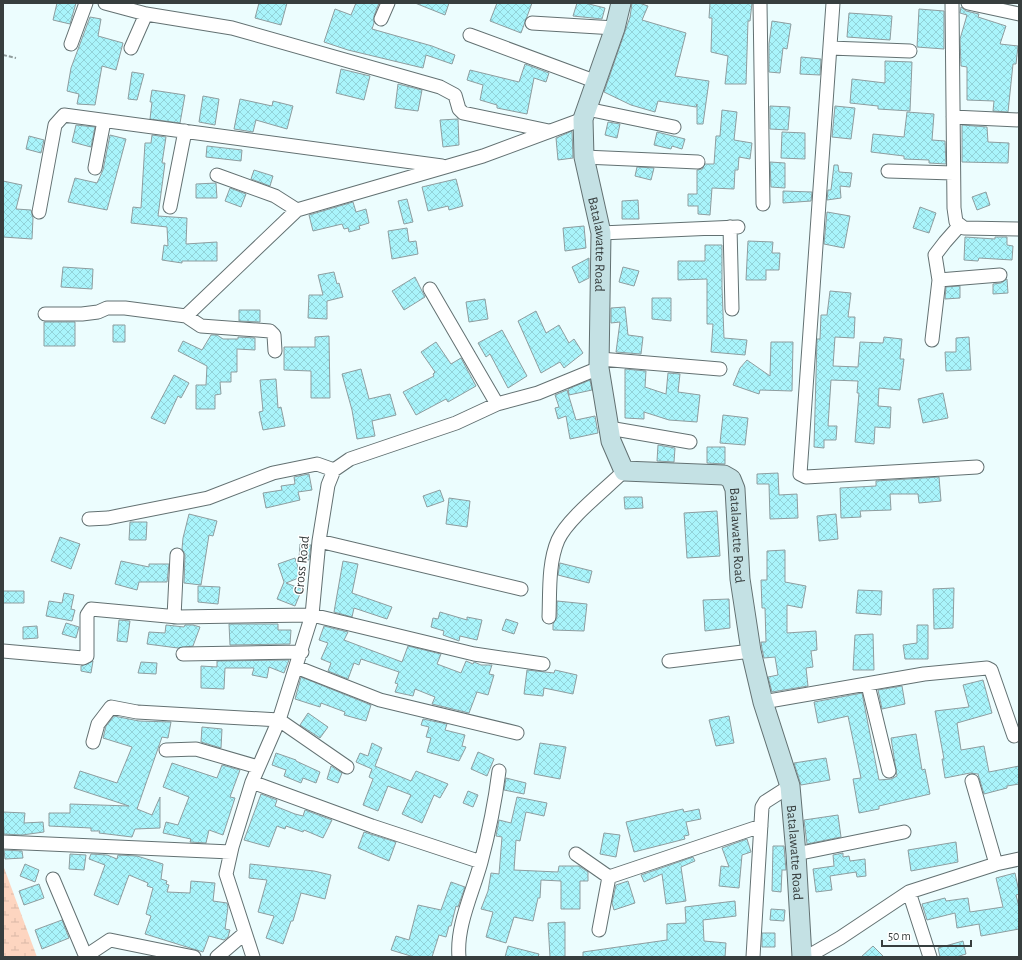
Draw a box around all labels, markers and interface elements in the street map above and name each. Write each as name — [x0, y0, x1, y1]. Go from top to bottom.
street label: Batalawatte Road — [585, 196, 607, 292]
street label: Batalawatte Road — [727, 487, 747, 584]
street label: Cross Road — [292, 535, 312, 595]
street label: Batalawatte Road — [784, 804, 805, 901]
scale bar — [882, 922, 971, 948]
text: 50 m — [888, 930, 911, 942]

